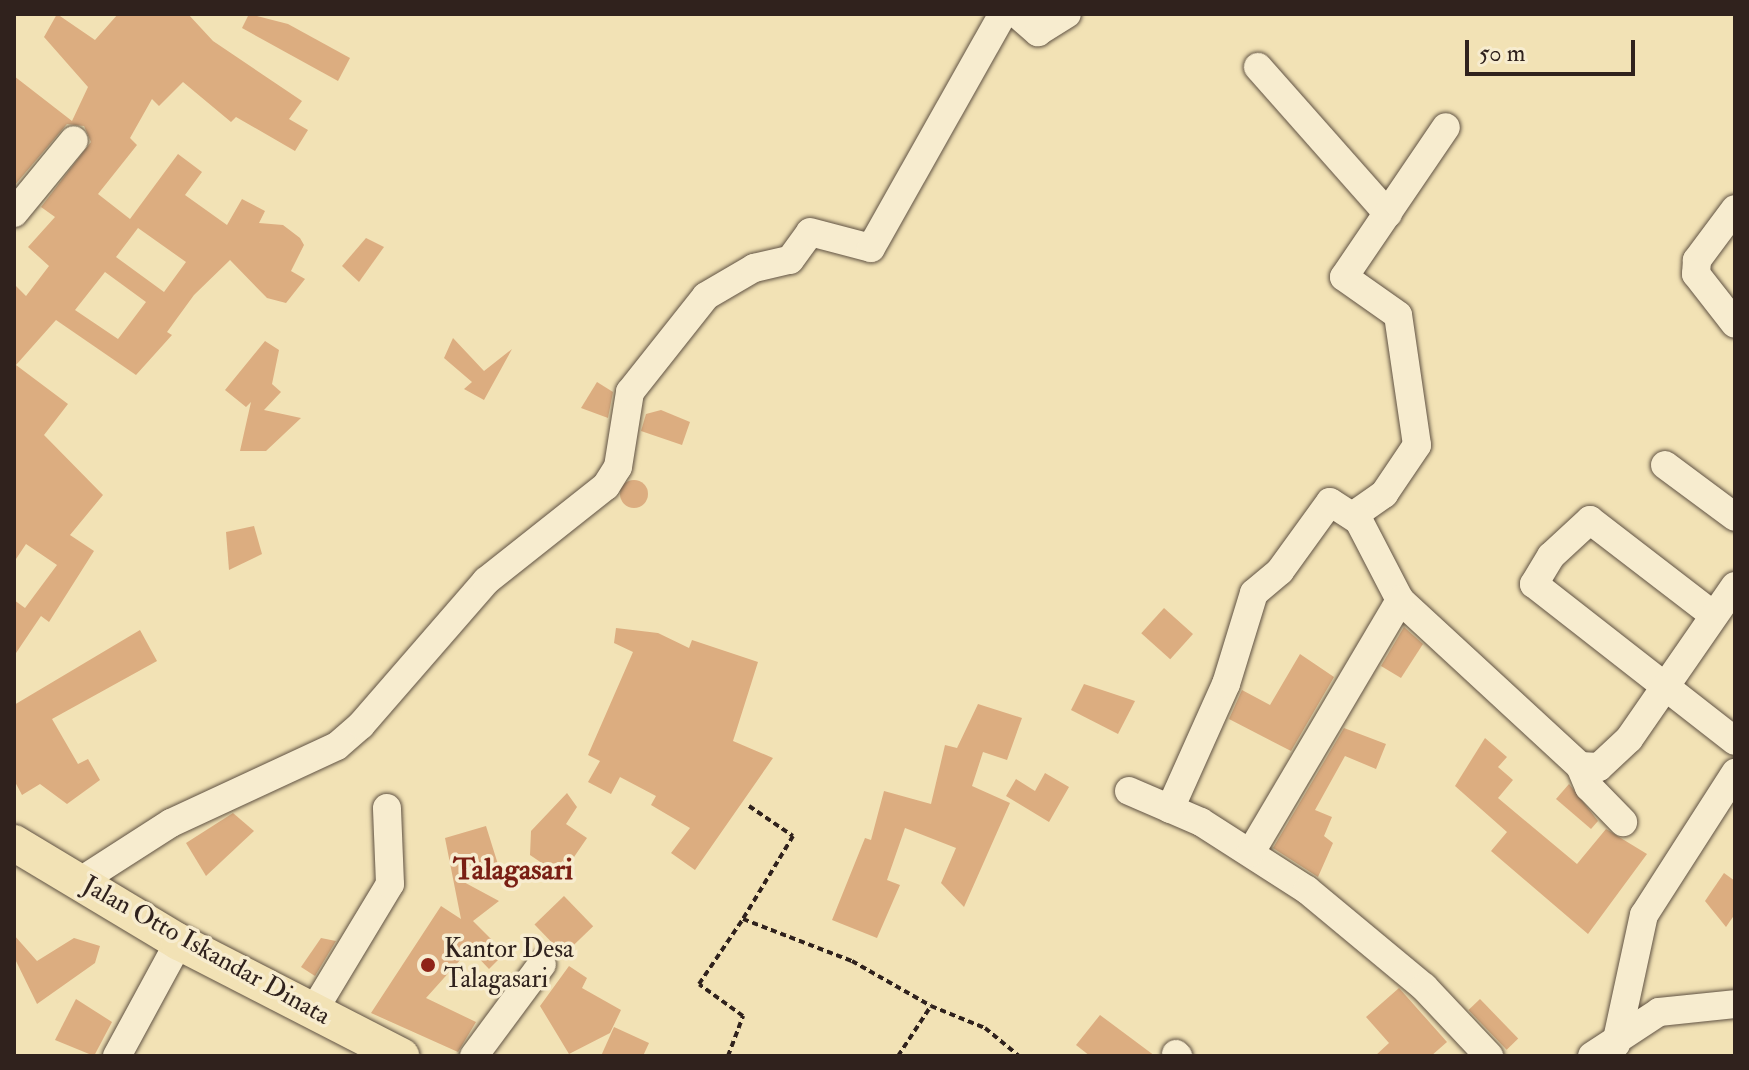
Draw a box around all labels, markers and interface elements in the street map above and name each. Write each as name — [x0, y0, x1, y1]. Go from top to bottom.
scale bar — [1469, 24, 1639, 74]
text: 50 m — [1479, 38, 1525, 69]
district label: Talagasari — [453, 852, 573, 888]
street label: Jalan Otto Iskandar Dinata — [77, 870, 335, 1032]
place label: Kantor Desa Talagasari — [444, 934, 574, 996]
marker: Kantor Desa Talagasari — [419, 956, 437, 974]

